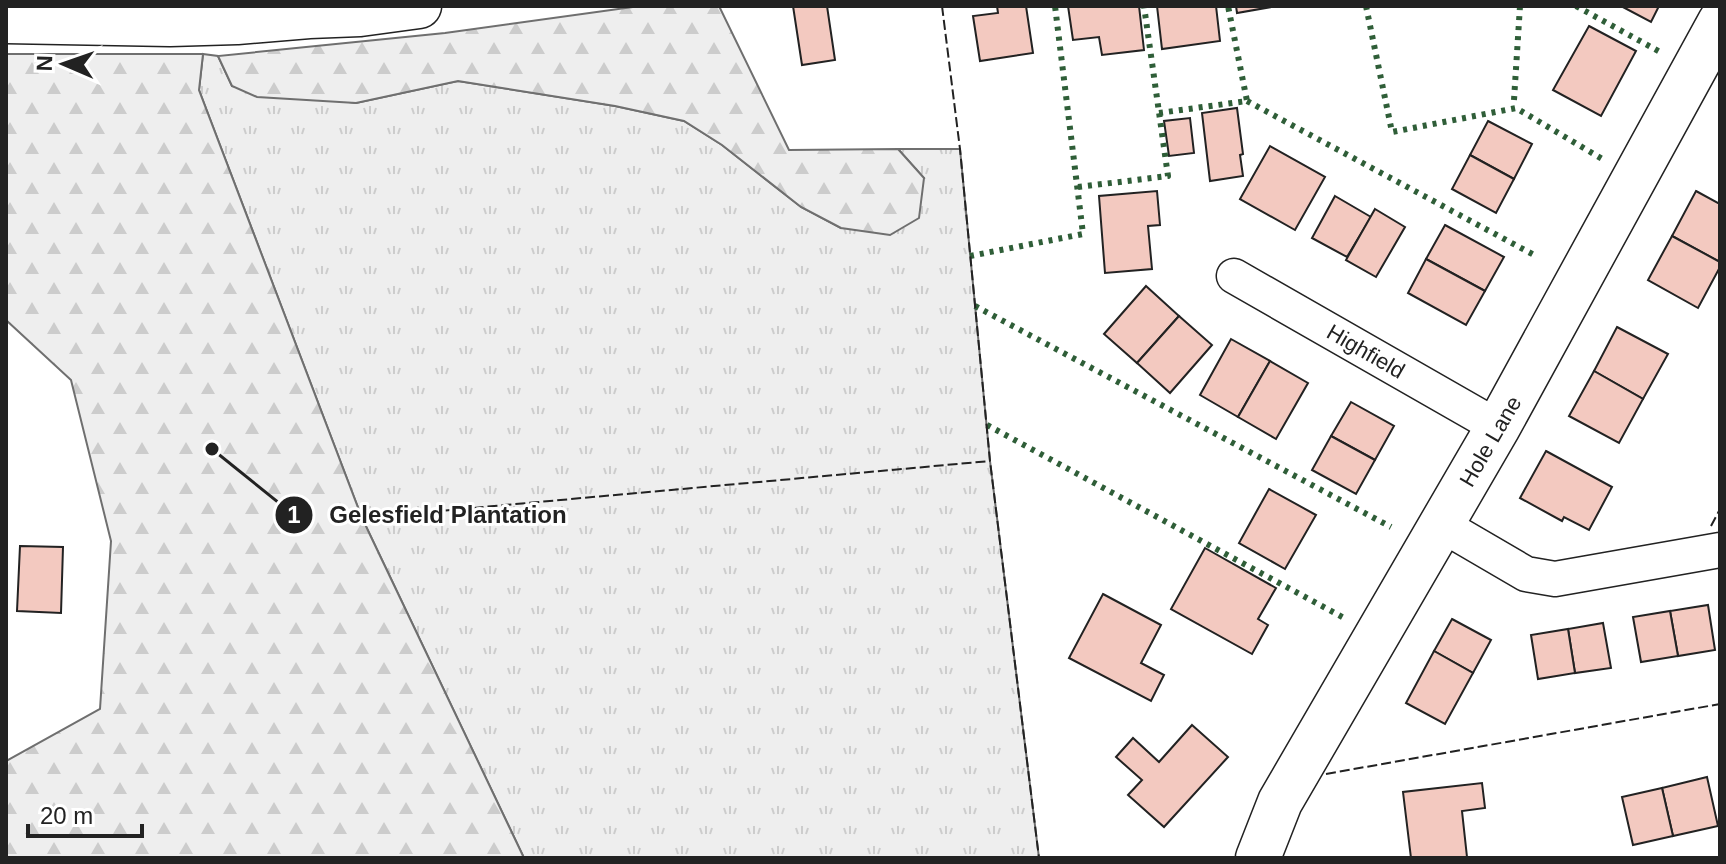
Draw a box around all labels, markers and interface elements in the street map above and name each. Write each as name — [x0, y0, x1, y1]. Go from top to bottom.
north arrow — [24, 24, 104, 104]
text: N — [32, 55, 57, 72]
street label: Highfield — [1322, 319, 1409, 384]
street label: Hole Lane — [1455, 392, 1526, 491]
callout: Gelesfield Plantation — [274, 491, 583, 539]
text: 1 — [287, 501, 301, 528]
text: Gelesfield Plantation — [329, 501, 567, 528]
scale bar — [28, 788, 142, 838]
text: 20 m — [40, 802, 93, 829]

